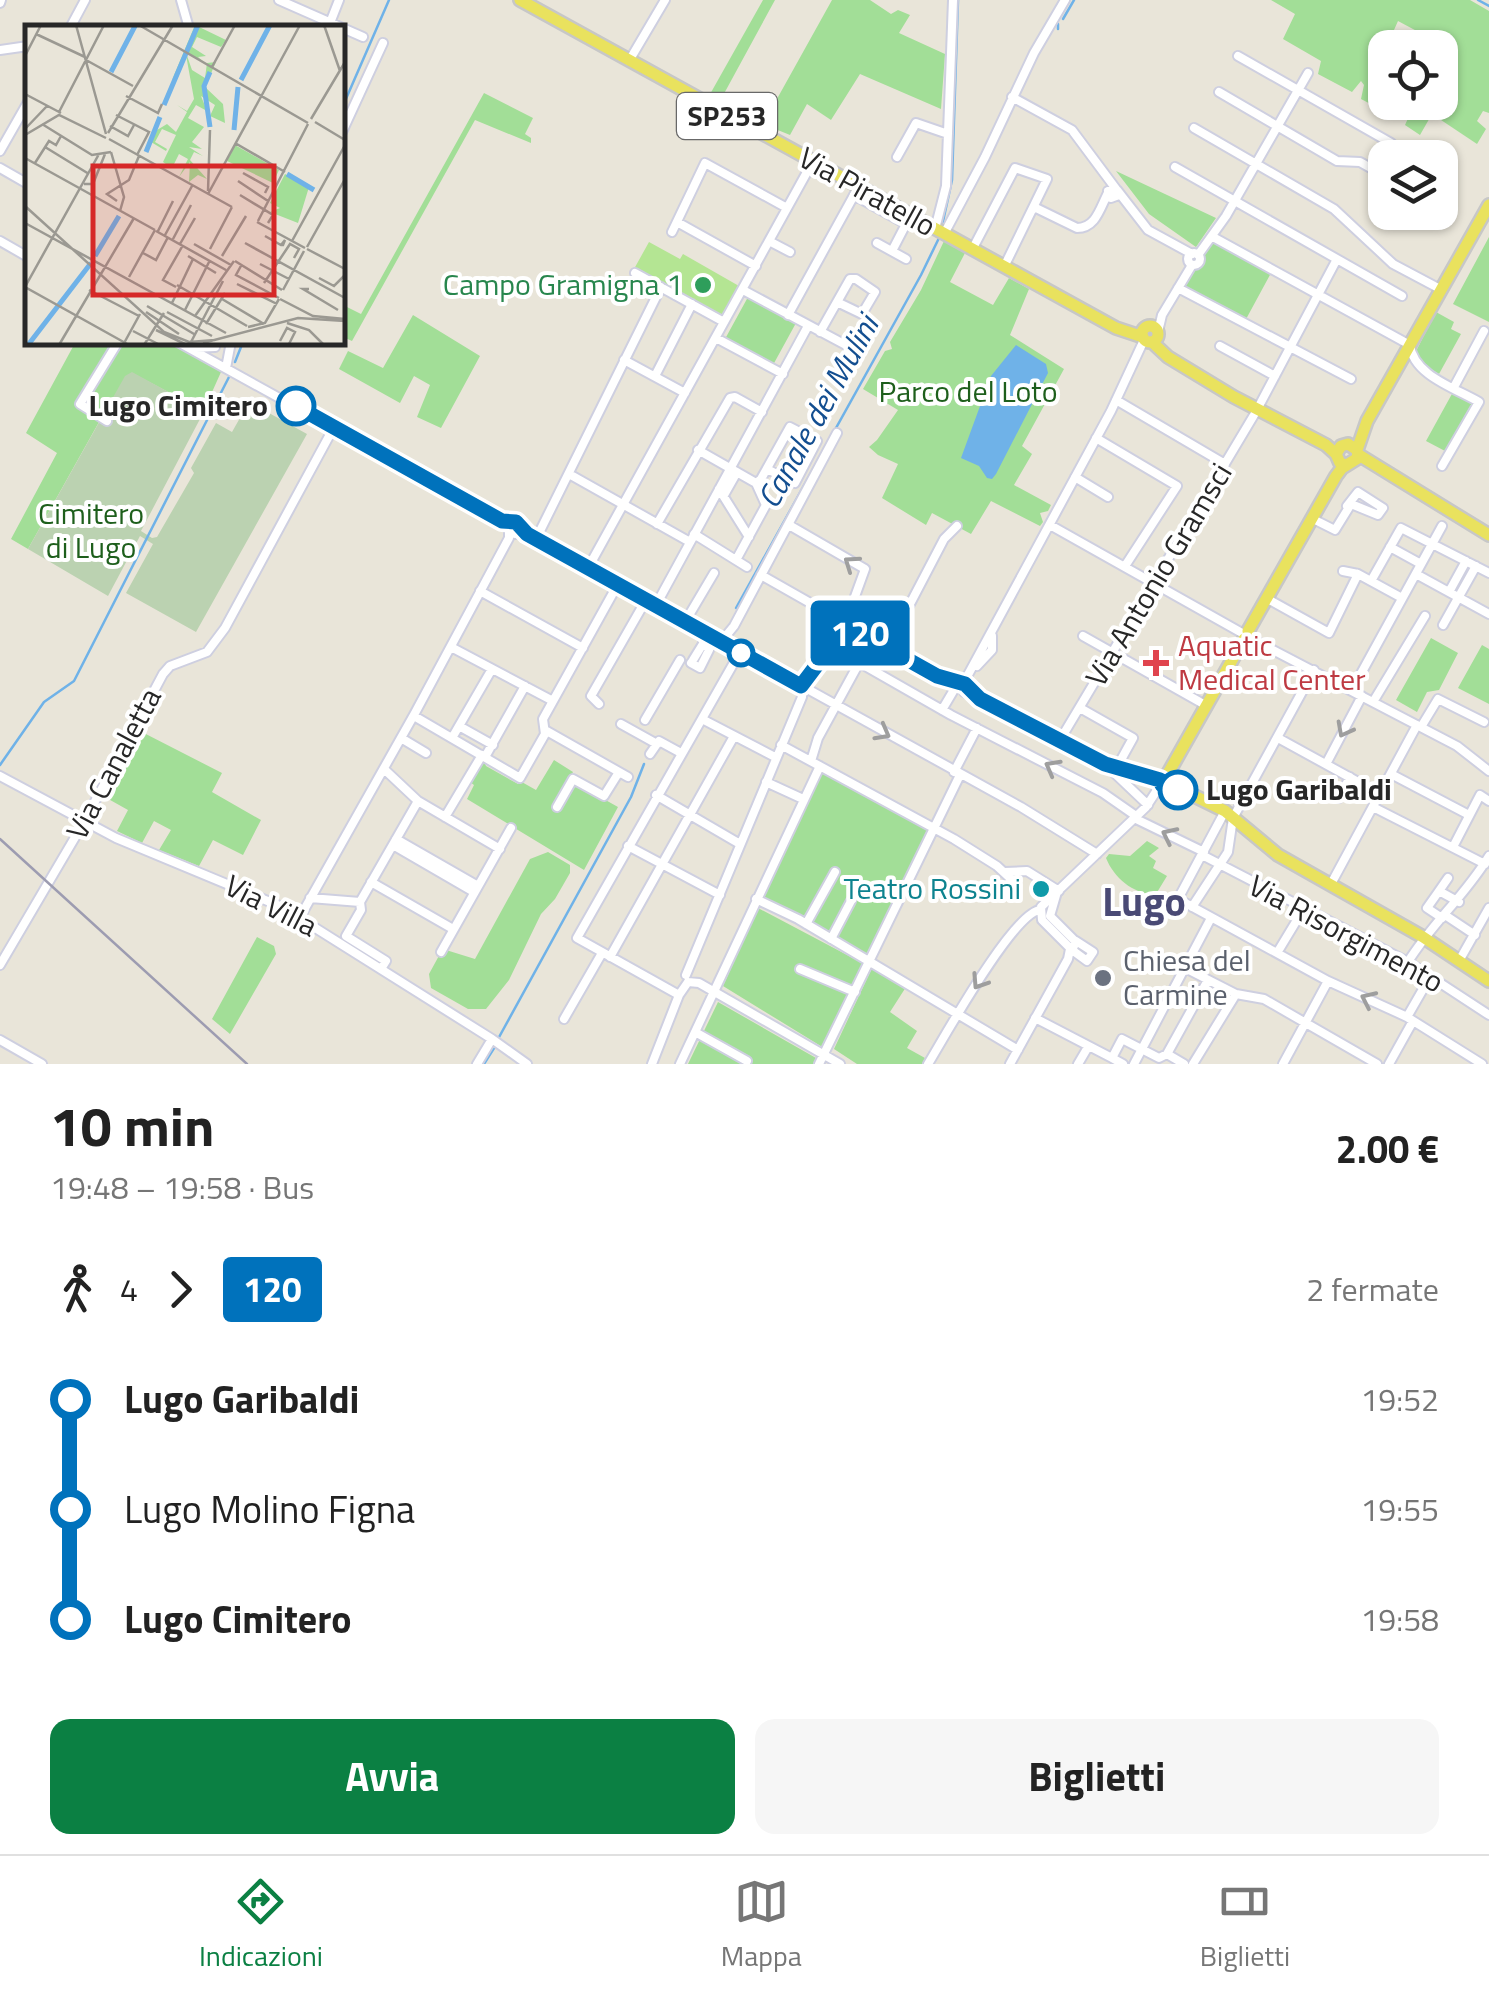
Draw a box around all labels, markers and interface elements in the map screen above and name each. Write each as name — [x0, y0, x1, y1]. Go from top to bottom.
inset map — [25, 25, 345, 345]
map controls — [1368, 30, 1458, 230]
button: locate — [1368, 30, 1458, 120]
road number: SP253 — [677, 93, 777, 139]
street label: Via Piratello — [790, 134, 945, 248]
button: layers — [1368, 140, 1458, 230]
place label: Campo Gramigna 1 — [443, 261, 683, 307]
marker: Campo Gramigna 1 — [692, 274, 714, 296]
water label: Canale dei Mulini — [744, 303, 892, 517]
park label: Parco del Loto — [879, 368, 1057, 414]
place label: Lugo Cimitero — [88, 382, 268, 428]
marker: Lugo Cimitero — [277, 387, 315, 425]
street label: Via Antonio Gramsci — [1073, 454, 1243, 695]
park label: Cimitero di Lugo — [38, 490, 144, 570]
one-way arrow — [844, 556, 862, 575]
line badge: 120 — [802, 600, 918, 666]
text: 120 — [831, 606, 889, 660]
place label: Aquatic Medical Center — [1178, 622, 1366, 702]
unlabelled marker — [728, 640, 754, 666]
marker: Aquatic Medical Center — [1143, 650, 1169, 676]
street label: Via Canaletta — [54, 679, 172, 848]
one-way arrow — [1337, 720, 1356, 738]
one-way arrow — [872, 721, 891, 740]
one-way arrow — [1045, 760, 1063, 780]
place label: Lugo Garibaldi — [1206, 766, 1392, 812]
marker: Lugo Garibaldi — [1159, 771, 1197, 809]
one-way arrow — [1161, 827, 1179, 847]
street label: Via Villa — [217, 862, 326, 948]
street label: Via Risorgimento — [1241, 862, 1452, 1004]
place label: Teatro Rossini — [844, 865, 1021, 911]
district label: Lugo — [1102, 871, 1186, 932]
marker: Teatro Rossini — [1030, 878, 1052, 900]
place label: Chiesa del Carmine — [1123, 937, 1251, 1017]
marker: Chiesa del Carmine — [1092, 967, 1114, 989]
one-way arrow — [972, 971, 991, 989]
one-way arrow — [1360, 991, 1378, 1011]
text: 10 min — [50, 1084, 214, 1167]
text: 2.00 € — [1336, 1120, 1439, 1178]
text: 19:48 – 19:58 · Bus — [50, 1163, 314, 1211]
icon: walk — [50, 1262, 105, 1317]
icon: forward — [153, 1262, 208, 1317]
text: 120 — [243, 1262, 302, 1316]
text: 4 — [120, 1265, 138, 1313]
text: 2 fermate — [1306, 1265, 1439, 1313]
text: Lugo Garibaldi — [124, 1370, 359, 1428]
text: 19:52 — [1360, 1375, 1439, 1423]
text: Lugo Molino Figna — [124, 1480, 415, 1538]
text: 19:55 — [1360, 1485, 1439, 1533]
text: Lugo Cimitero — [124, 1590, 352, 1648]
text: 19:58 — [1360, 1595, 1439, 1643]
button: Avvia — [50, 1719, 735, 1834]
button: Biglietti — [755, 1719, 1439, 1834]
tab: Indicazioni — [199, 1874, 323, 1977]
tab: Mappa — [721, 1874, 802, 1977]
tab: Biglietti — [1200, 1874, 1290, 1977]

